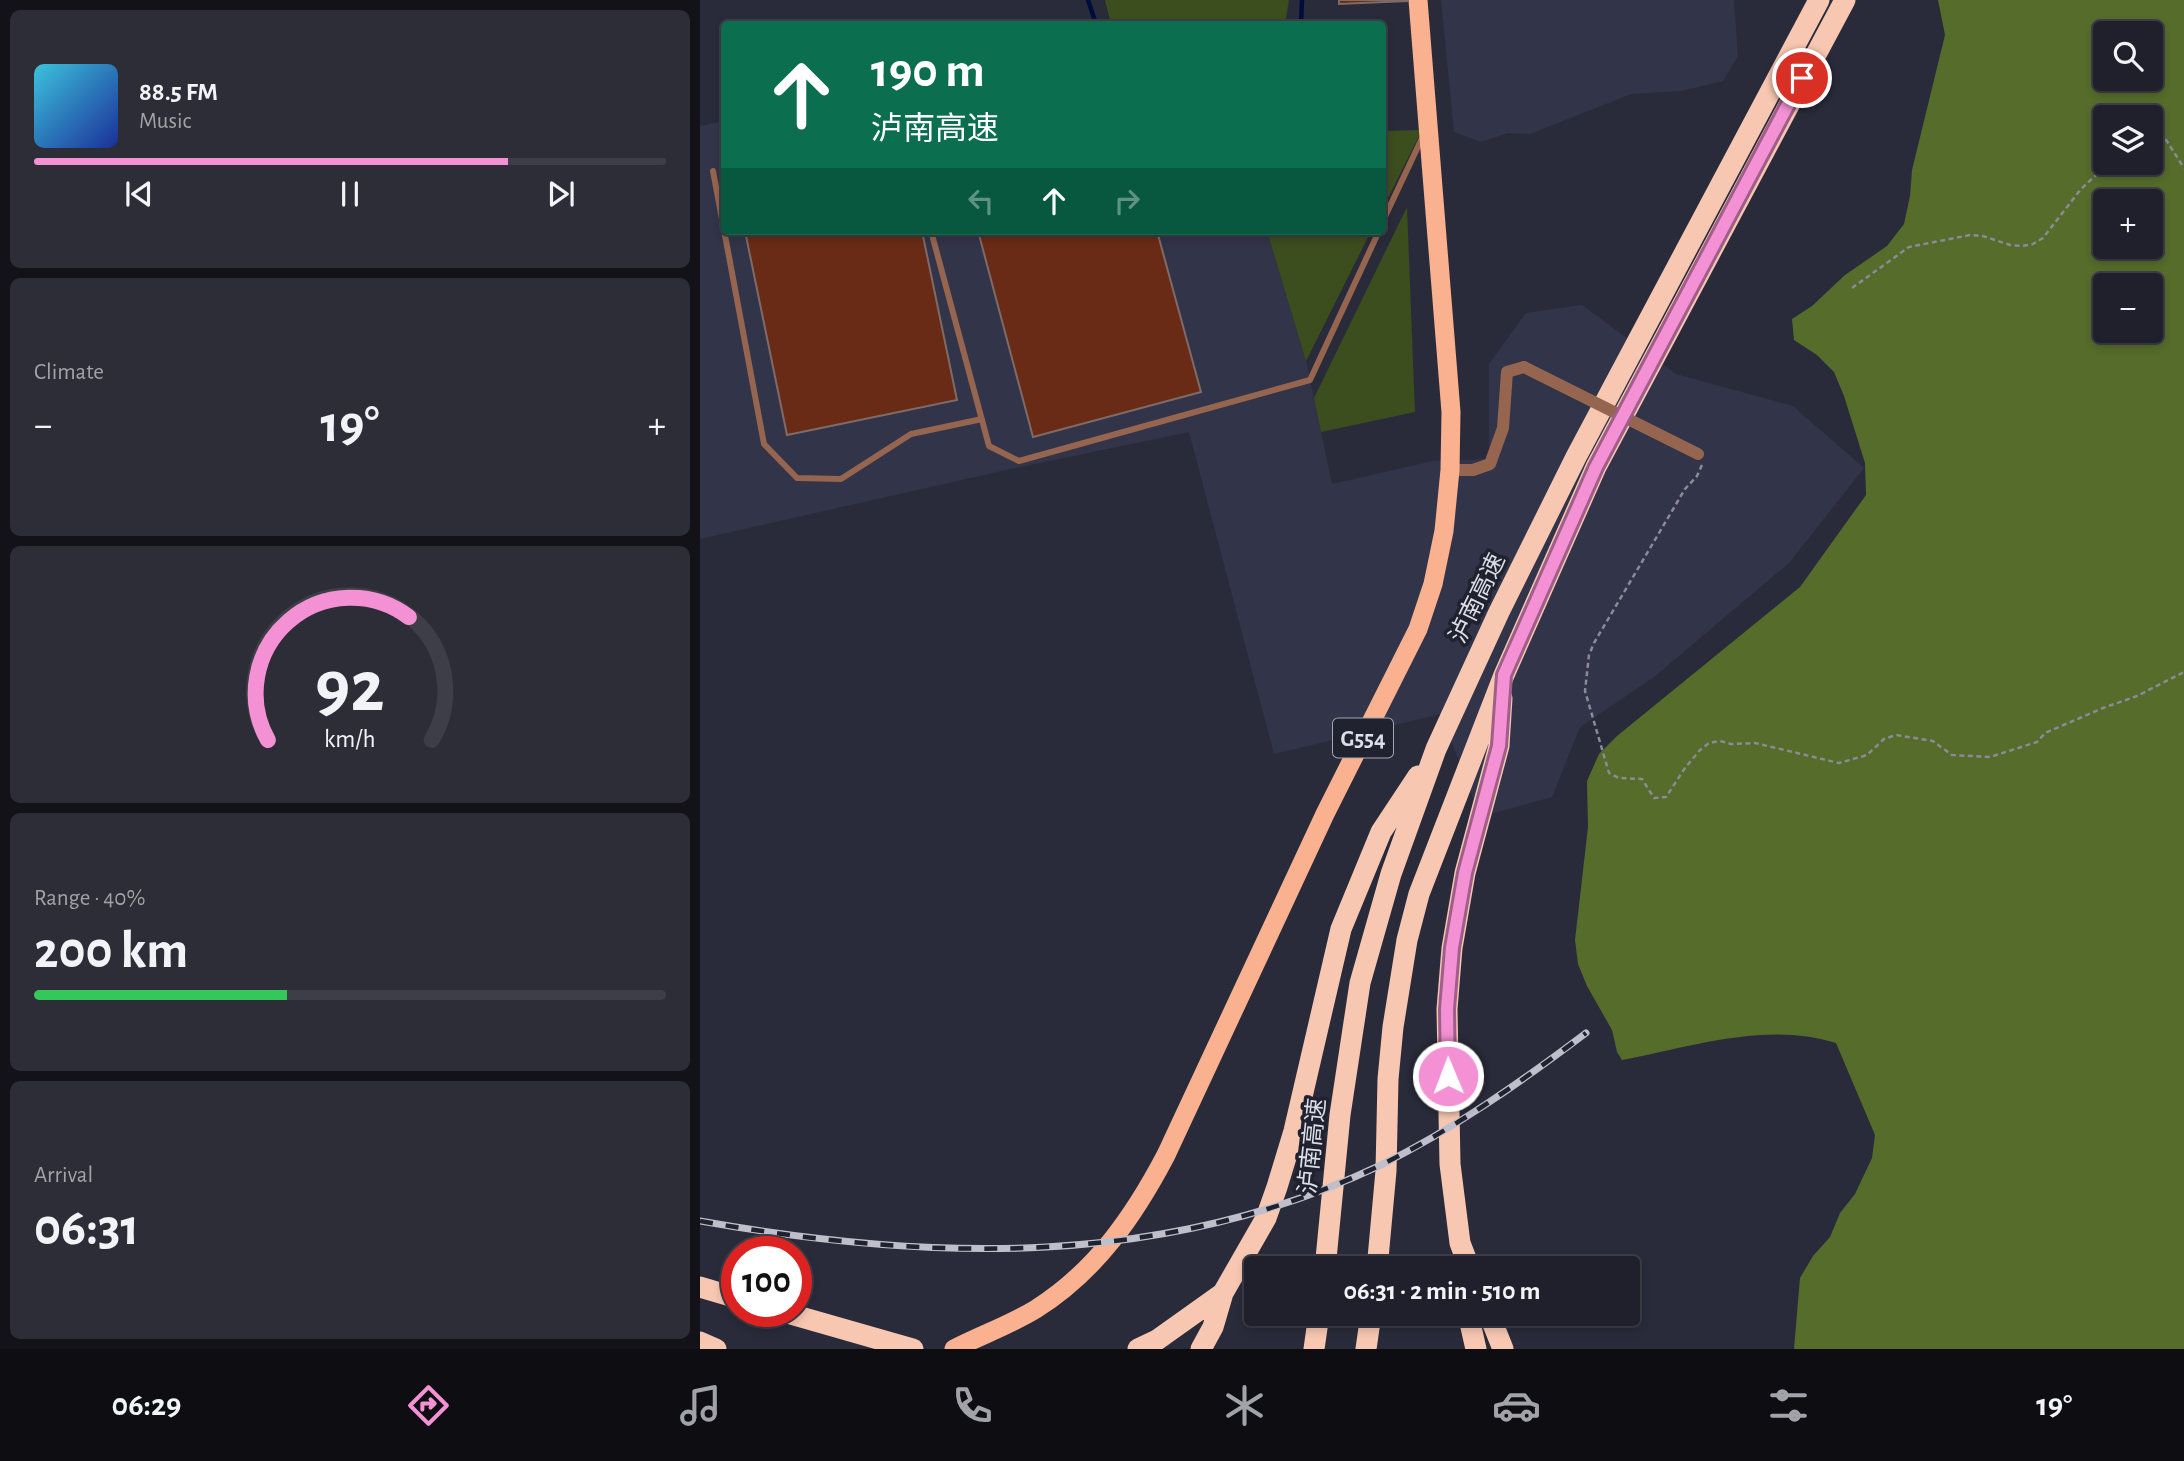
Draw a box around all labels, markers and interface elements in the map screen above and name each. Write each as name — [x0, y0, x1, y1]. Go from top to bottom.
map controls — [2093, 21, 2163, 343]
button: search — [2093, 21, 2163, 91]
text: 190 m — [871, 47, 985, 96]
pin — [1772, 48, 1832, 108]
icon: ahead — [756, 49, 847, 140]
icon: arrive — [1783, 59, 1821, 97]
text: 88.5 FM — [139, 79, 218, 105]
button: layers — [2093, 105, 2163, 175]
text: Music — [139, 110, 191, 133]
text: 泸南高速 — [871, 113, 999, 145]
icon: previous — [120, 175, 158, 213]
icon: pause — [331, 175, 369, 213]
icon: next — [542, 175, 580, 213]
icon: left — [962, 182, 1000, 220]
icon: ahead — [1035, 182, 1073, 220]
icon: right — [1108, 182, 1146, 220]
button: + — [2093, 189, 2163, 259]
button: − — [2093, 273, 2163, 343]
text: Climate — [34, 361, 104, 384]
text: 19° — [320, 399, 380, 451]
text: − — [34, 407, 52, 445]
text: + — [648, 407, 666, 445]
street label: 泸南高速 — [1444, 549, 1510, 647]
text: 92 — [315, 653, 385, 726]
road number: G554 — [1333, 718, 1393, 758]
text: km/h — [324, 727, 376, 752]
text: Range · 40% — [34, 887, 145, 910]
text: 200 km — [34, 925, 188, 977]
position arrow — [1411, 1039, 1485, 1113]
street label: 泸南高速 — [1294, 1097, 1330, 1195]
text: Arrival — [34, 1164, 93, 1187]
text: 06:31 — [34, 1202, 139, 1254]
speed limit sign: 100 — [721, 1236, 812, 1327]
text: 06:31 · 2 min · 510 m — [1344, 1278, 1540, 1304]
icon: directions — [404, 1381, 453, 1430]
icon: music — [676, 1381, 725, 1430]
icon: phone — [948, 1381, 997, 1430]
icon: climate — [1220, 1381, 1269, 1430]
icon: car — [1492, 1381, 1541, 1430]
icon: filters — [1764, 1381, 1813, 1430]
text: 06:29 — [111, 1389, 181, 1421]
text: 19° — [2036, 1389, 2072, 1421]

